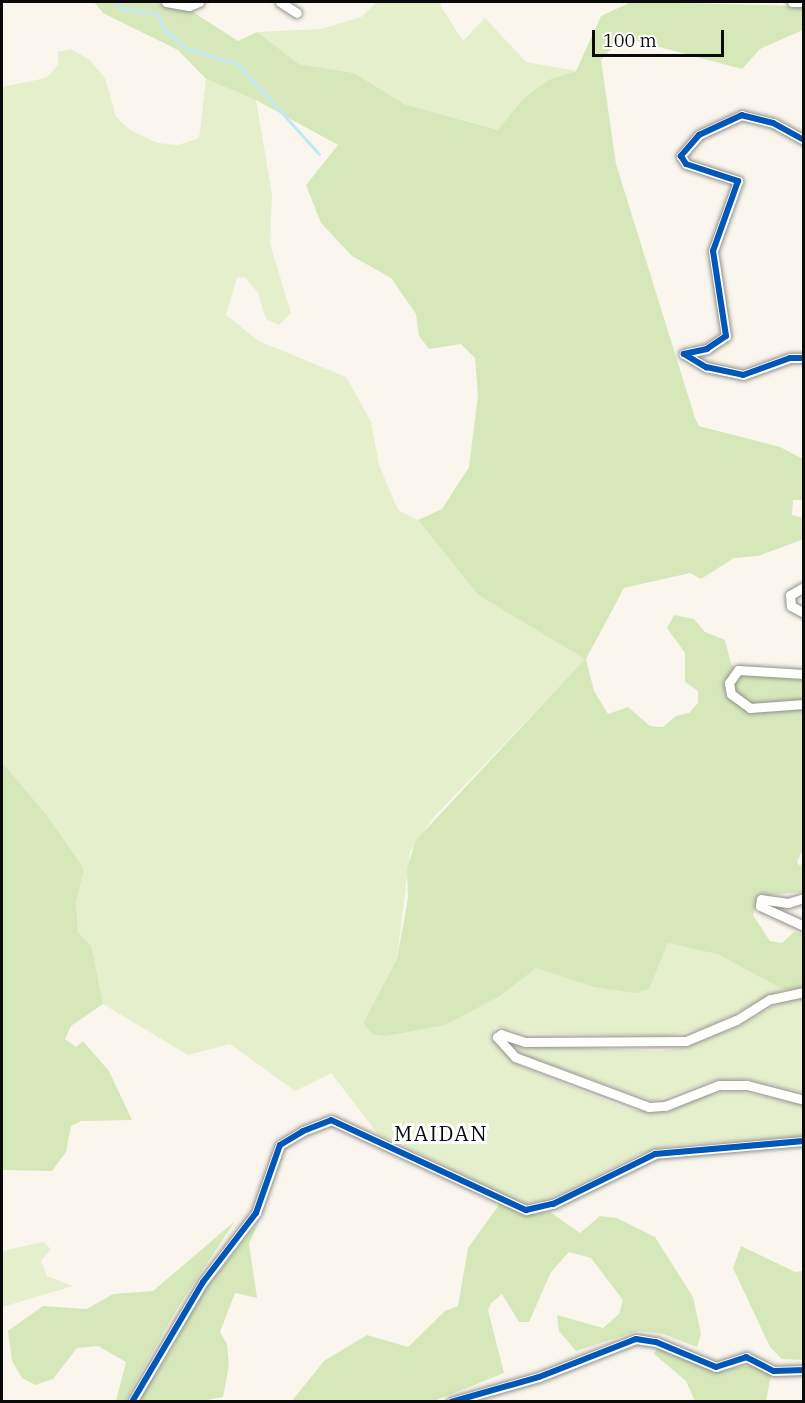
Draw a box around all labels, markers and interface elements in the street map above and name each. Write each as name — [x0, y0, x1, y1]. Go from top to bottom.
scale bar — [595, 18, 727, 56]
text: 100 m — [603, 29, 657, 52]
district label: MAIDAN — [394, 1120, 488, 1146]

